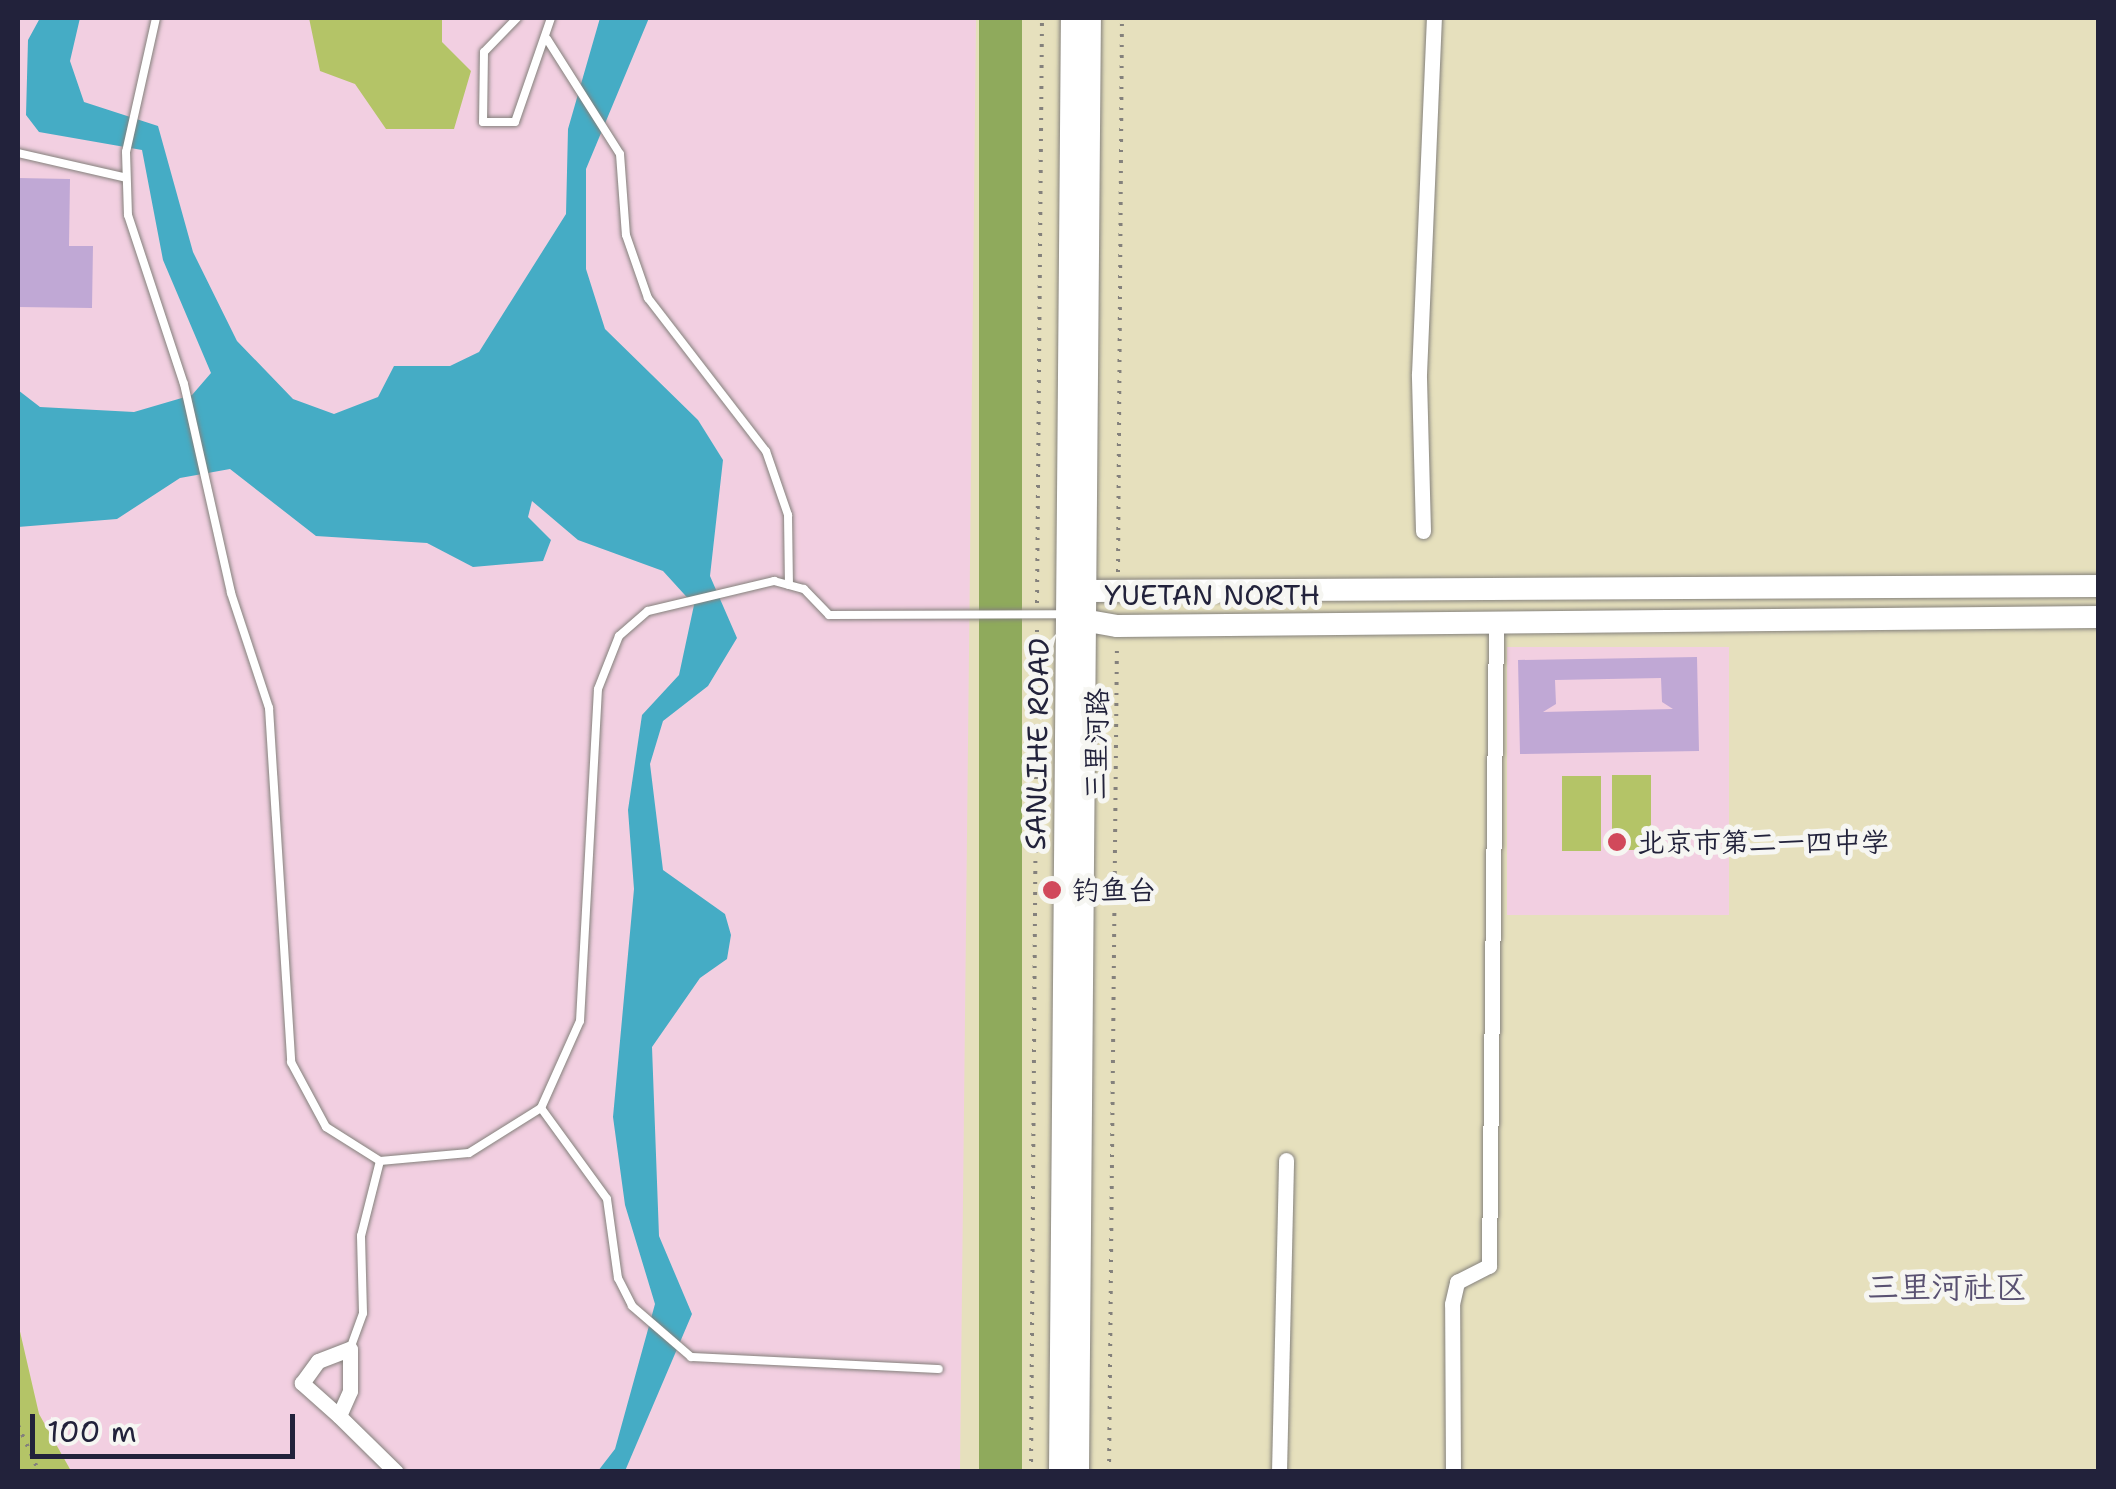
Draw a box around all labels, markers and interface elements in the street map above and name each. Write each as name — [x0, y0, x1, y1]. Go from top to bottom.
street label: YUETAN NORTH — [1104, 578, 1320, 612]
street label: SANLIHE ROAD — [1018, 638, 1056, 850]
street label: 三里河路 — [1078, 688, 1114, 800]
place label: 北京市第二一四中学 — [1637, 825, 1889, 859]
marker: 北京市第二一四中学 — [1606, 831, 1628, 853]
place label: 钓鱼台 — [1072, 873, 1156, 907]
marker: 钓鱼台 — [1041, 879, 1063, 901]
district label: 三里河社区 — [1867, 1268, 2027, 1306]
scale bar — [35, 1394, 300, 1456]
text: 100 m — [47, 1411, 137, 1452]

